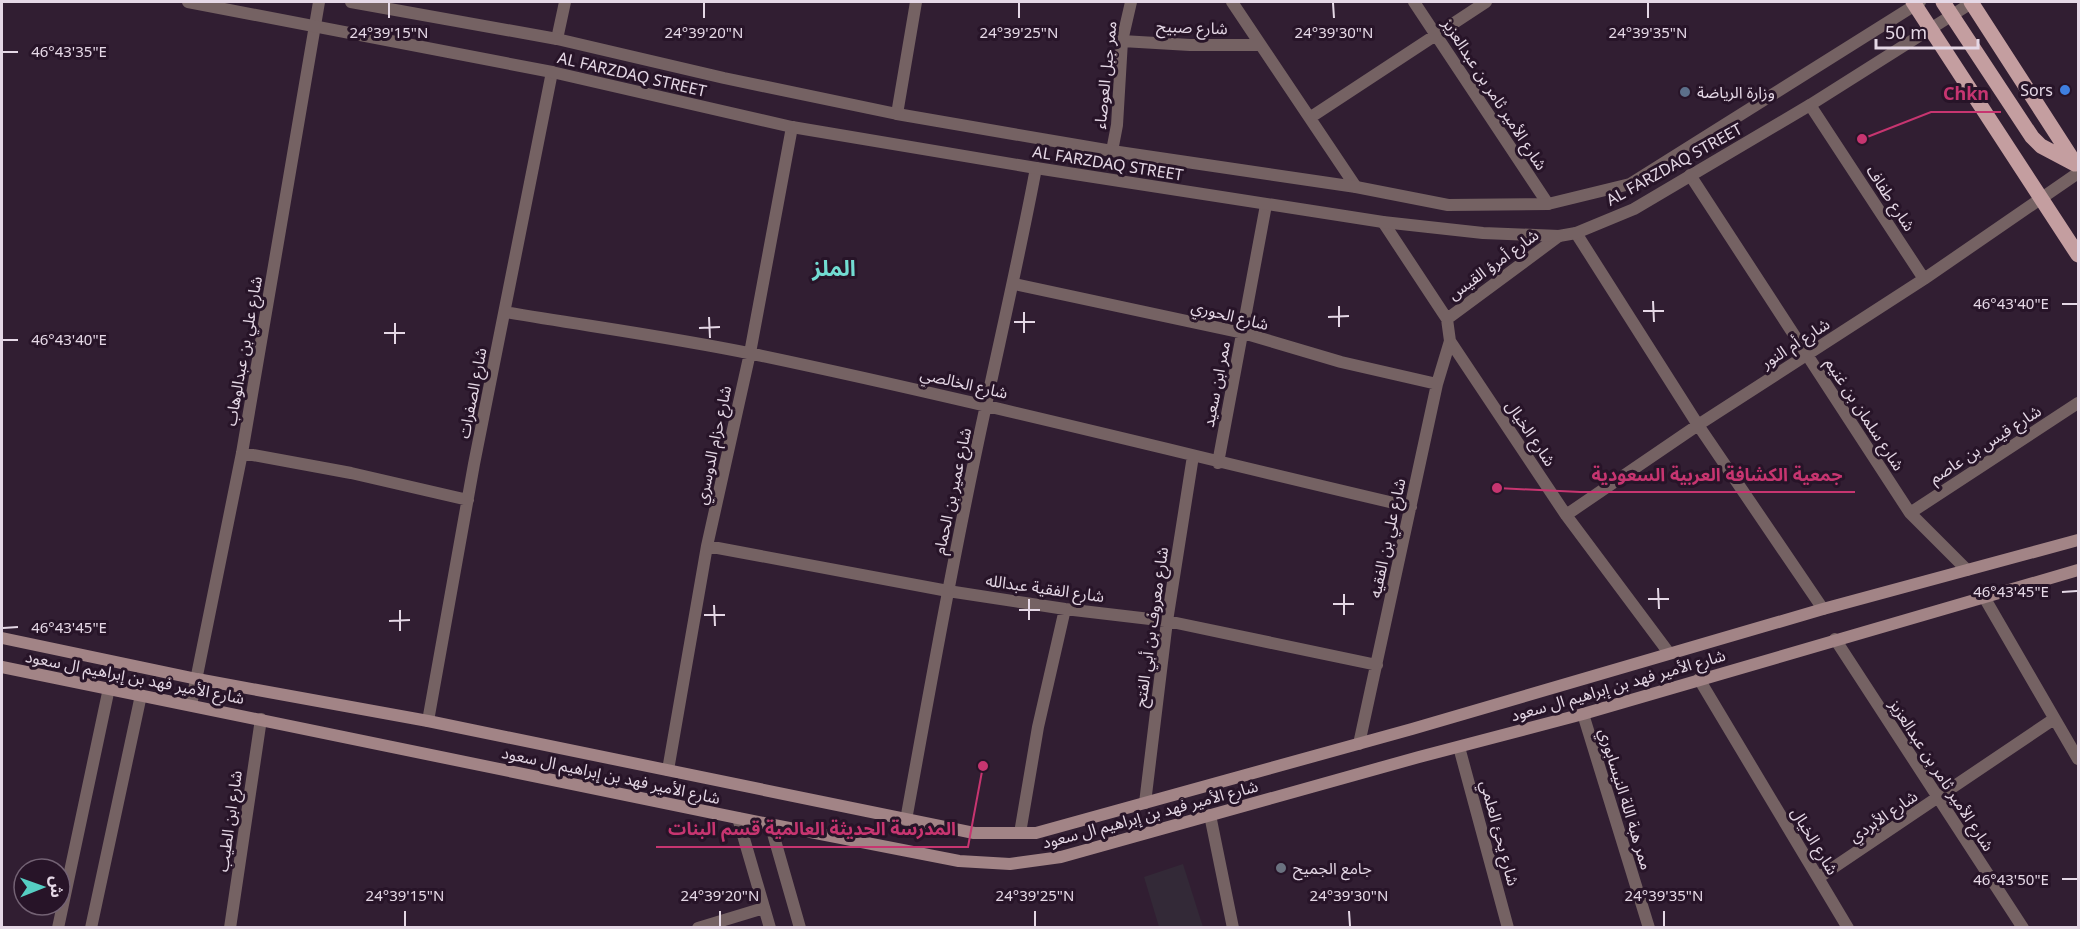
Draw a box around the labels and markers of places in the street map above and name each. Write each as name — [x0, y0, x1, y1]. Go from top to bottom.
callout: Chkn — [1931, 76, 2001, 112]
place label: Sors — [2020, 79, 2053, 101]
place label: وزارة الرياضة — [1697, 81, 1775, 103]
marker: Sors — [2058, 83, 2072, 97]
marker: وزارة الرياضة — [1678, 85, 1692, 99]
callout: جمعية الكشافة العربية السعودية — [1580, 456, 1855, 492]
callout: المدرسة الحديثة العالمية قسم البنات — [656, 811, 968, 847]
place label: جامع الجميح — [1293, 857, 1372, 881]
marker: جامع الجميح — [1274, 861, 1288, 875]

